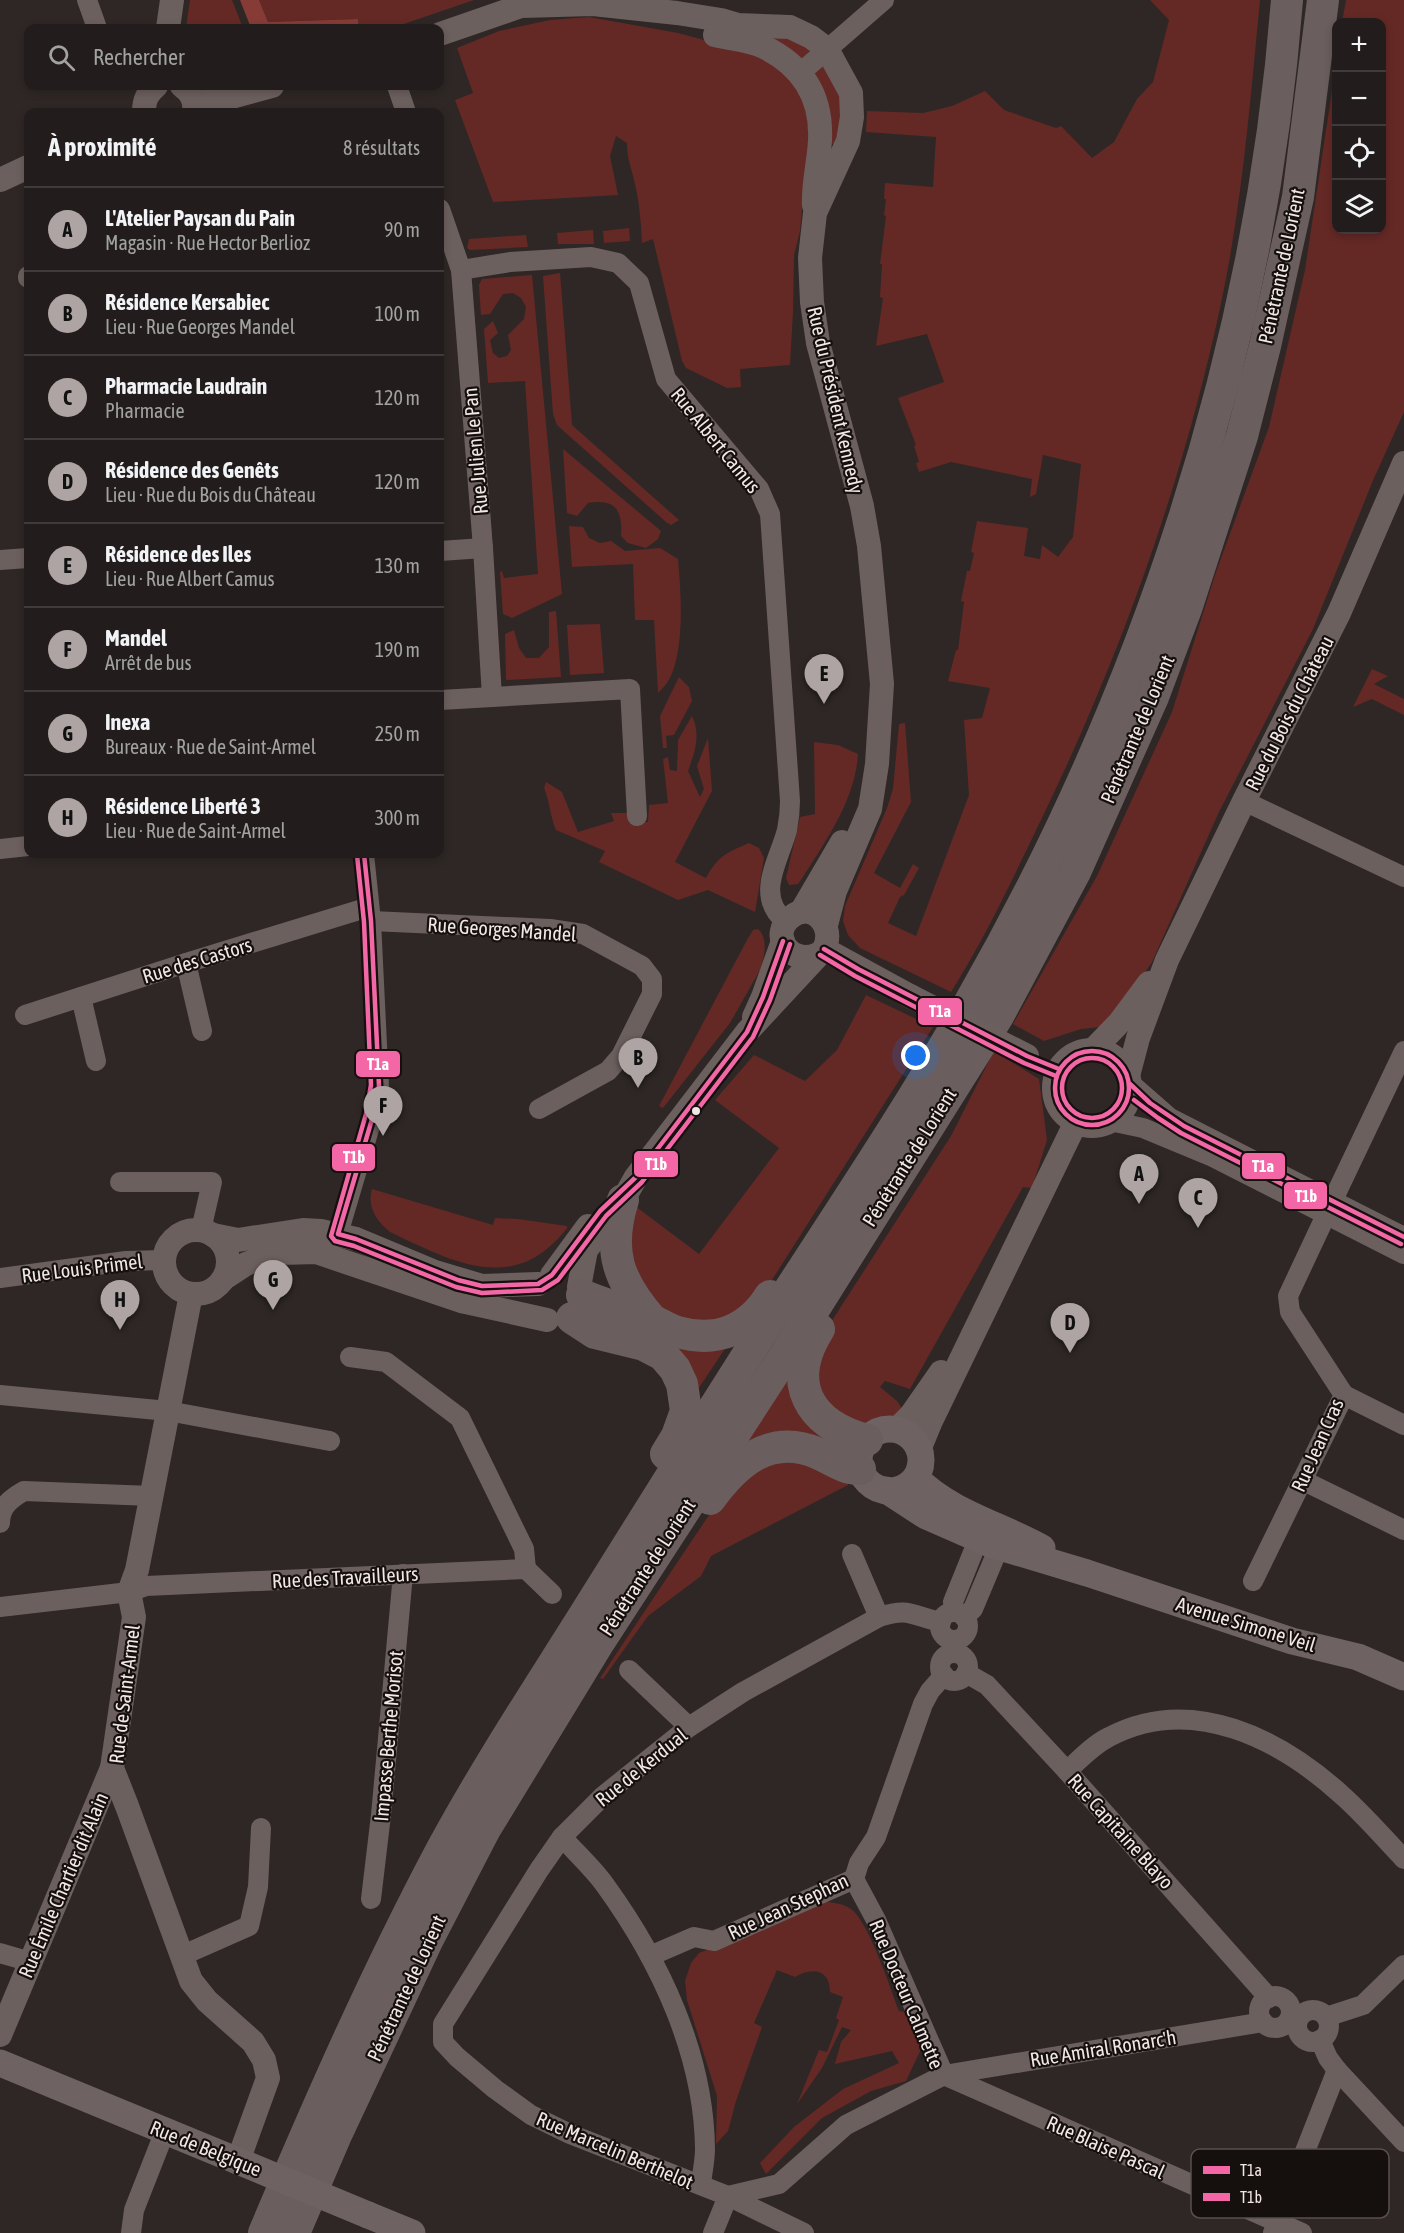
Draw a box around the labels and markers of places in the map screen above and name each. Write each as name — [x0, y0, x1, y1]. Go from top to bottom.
pin: E — [804, 654, 844, 704]
pin: B — [618, 1038, 658, 1088]
pin: F — [364, 1086, 403, 1136]
unlabelled marker — [690, 1105, 702, 1117]
pin: A — [1120, 1154, 1158, 1204]
pin: C — [1178, 1178, 1218, 1228]
pin: G — [254, 1260, 292, 1310]
pin: H — [100, 1280, 140, 1330]
pin: D — [1050, 1304, 1090, 1353]

